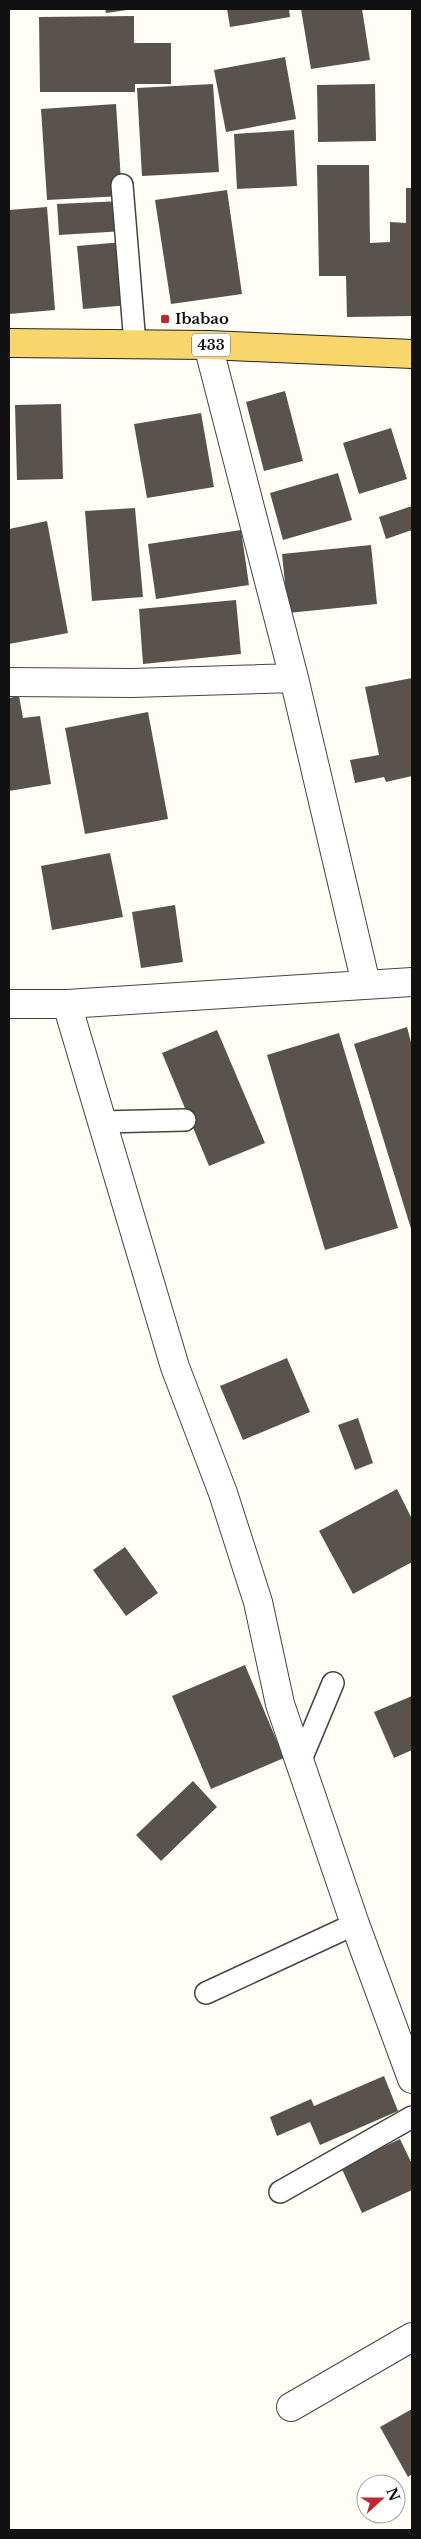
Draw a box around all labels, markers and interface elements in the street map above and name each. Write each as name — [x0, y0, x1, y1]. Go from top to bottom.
place label: Ibabao — [175, 309, 229, 328]
marker: Ibabao — [159, 313, 171, 325]
road number: 433 — [192, 334, 230, 356]
north arrow — [356, 2474, 406, 2524]
text: N — [382, 2485, 404, 2504]

